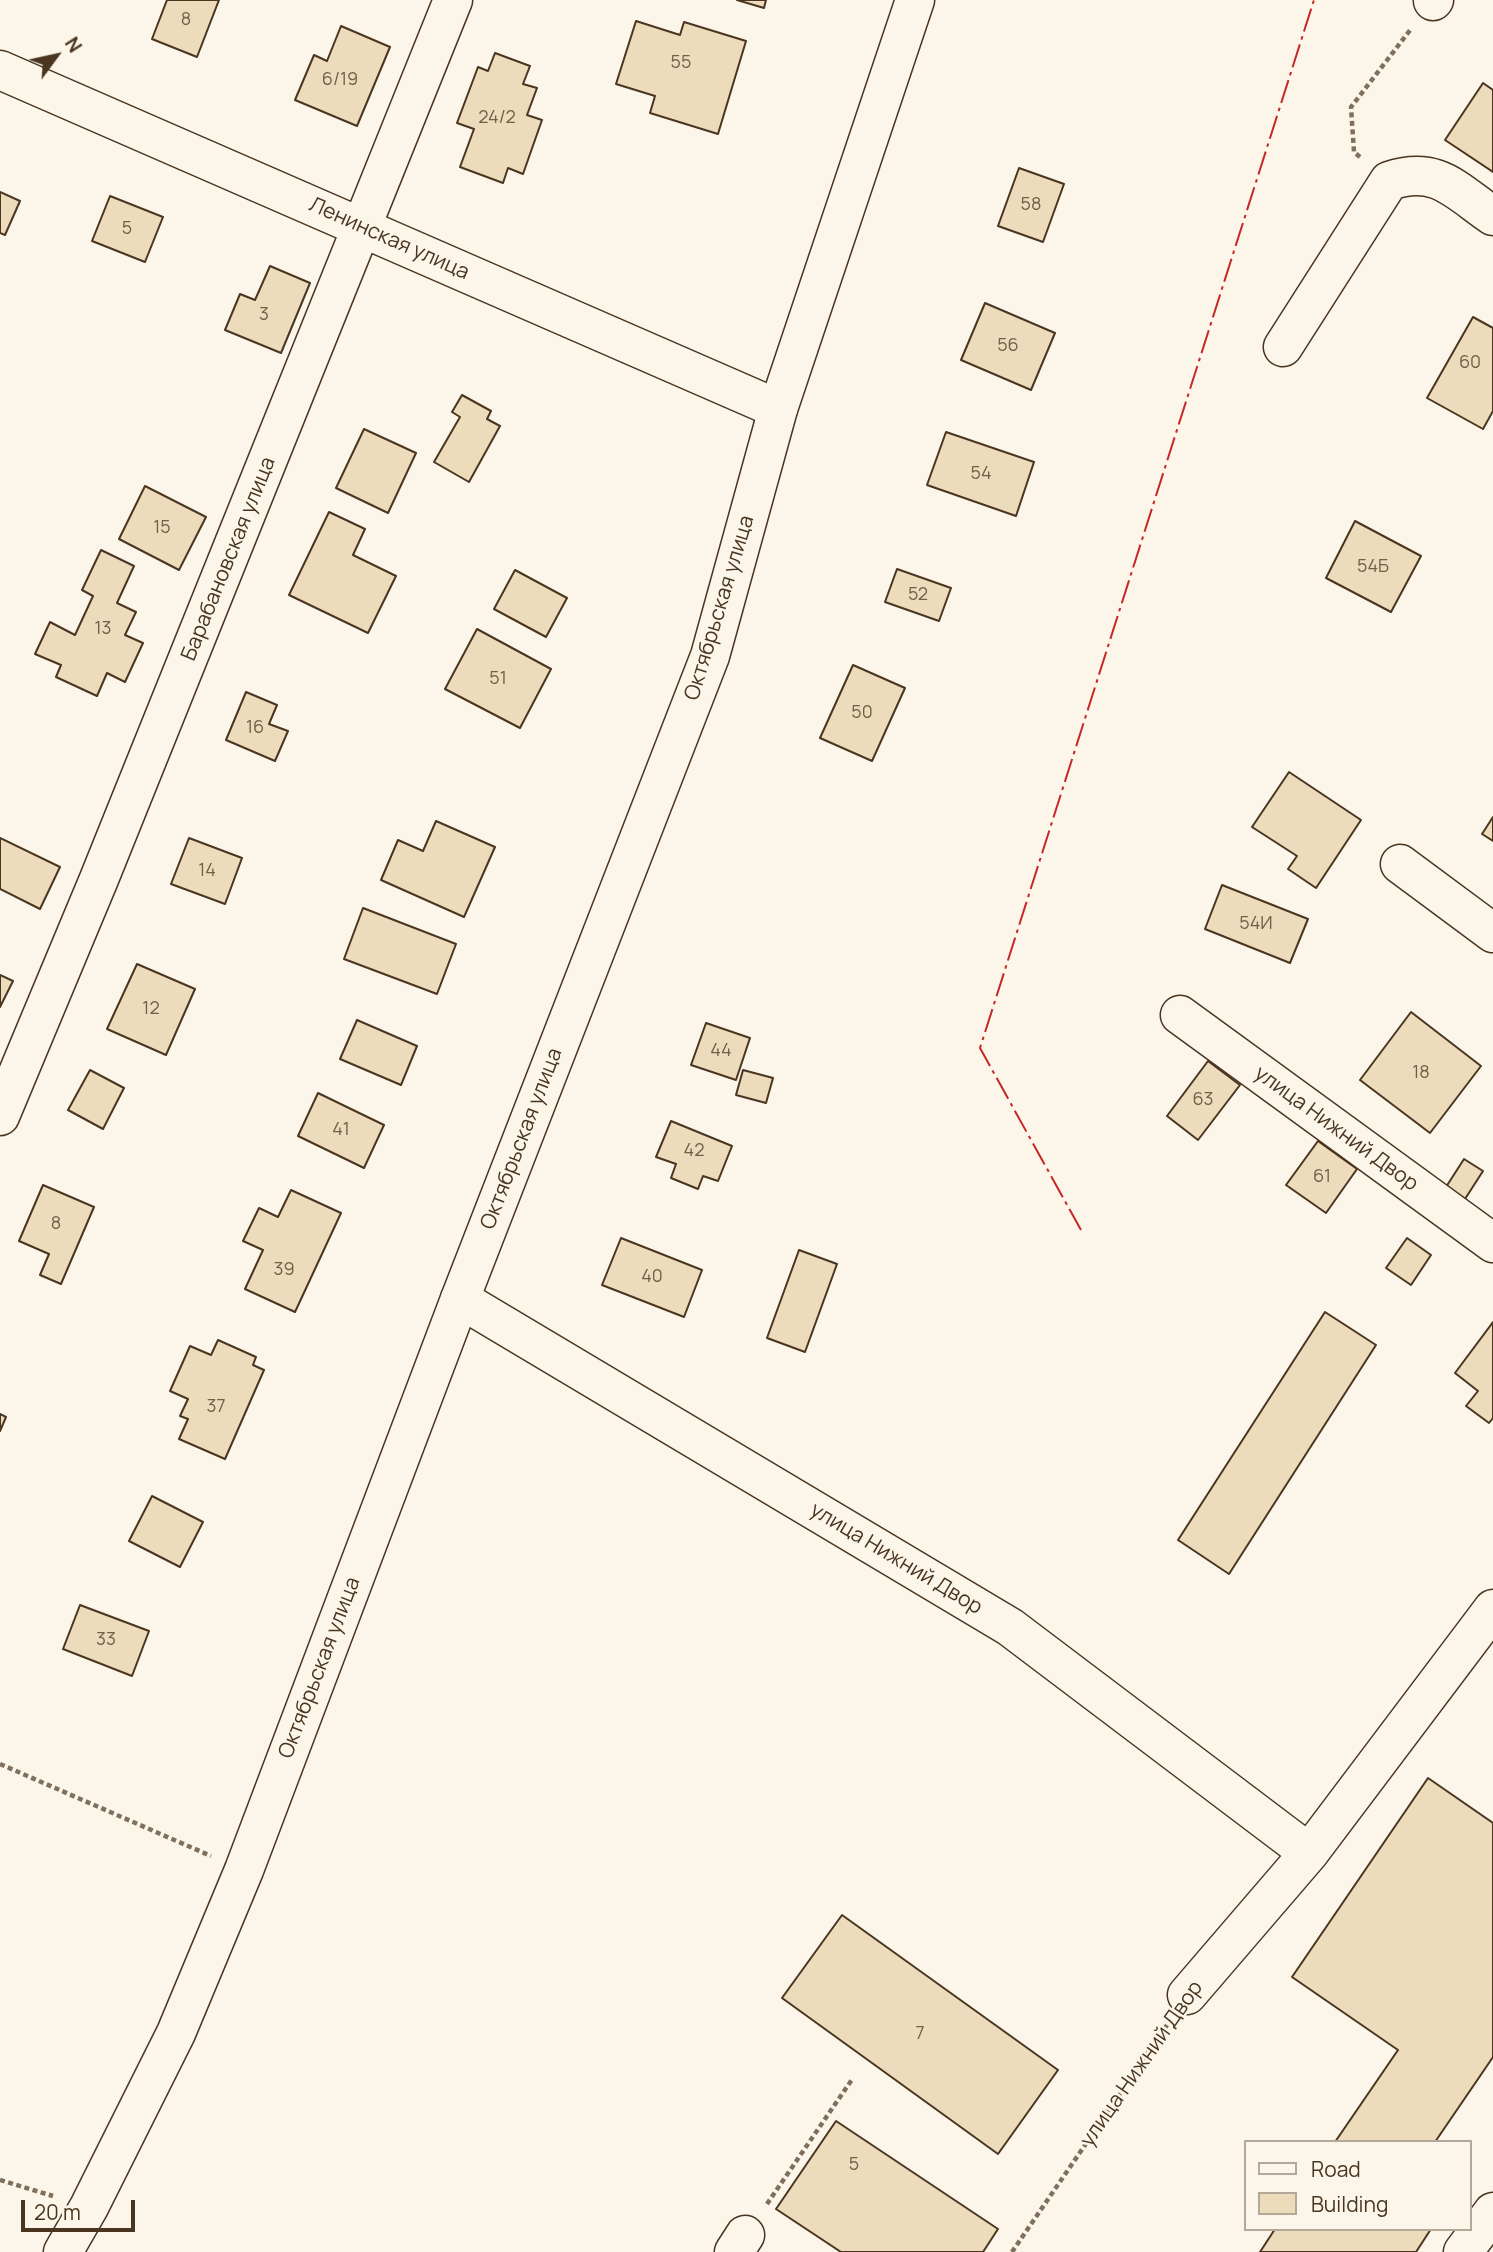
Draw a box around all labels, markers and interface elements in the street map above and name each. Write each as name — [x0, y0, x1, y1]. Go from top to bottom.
house number: 8 — [181, 9, 191, 31]
north arrow — [21, 21, 91, 91]
text: N — [59, 32, 88, 57]
house number: 55 — [671, 52, 691, 74]
house number: 6/19 — [322, 69, 358, 91]
house number: 24/2 — [478, 107, 516, 129]
street label: Ленинская улица — [305, 192, 473, 286]
house number: 58 — [1021, 194, 1041, 216]
house number: 5 — [122, 218, 132, 240]
house number: 3 — [259, 304, 269, 326]
house number: 56 — [997, 335, 1019, 357]
house number: 60 — [1459, 352, 1481, 374]
street label: Барабановская улица — [177, 454, 281, 664]
house number: 54 — [970, 463, 992, 485]
street label: Октябрьская улица — [680, 512, 760, 704]
house number: 15 — [153, 517, 171, 539]
house number: 54Б — [1357, 556, 1389, 578]
house number: 52 — [908, 584, 928, 606]
house number: 13 — [95, 618, 111, 640]
house number: 51 — [489, 668, 507, 690]
house number: 50 — [851, 702, 873, 724]
house number: 16 — [246, 717, 264, 739]
house number: 14 — [198, 860, 216, 882]
house number: 54И — [1239, 913, 1273, 935]
house number: 12 — [142, 998, 160, 1020]
house number: 44 — [710, 1040, 732, 1062]
street label: Октябрьская улица — [476, 1045, 568, 1233]
street label: улица Нижний Двор — [1249, 1061, 1423, 1197]
house number: 18 — [1412, 1062, 1430, 1084]
house number: 63 — [1192, 1089, 1214, 1111]
house number: 41 — [332, 1119, 350, 1141]
house number: 42 — [684, 1140, 704, 1162]
house number: 61 — [1313, 1166, 1331, 1188]
house number: 8 — [51, 1213, 61, 1235]
house number: 39 — [273, 1259, 295, 1281]
house number: 40 — [641, 1266, 663, 1288]
house number: 37 — [207, 1396, 225, 1418]
street label: улица Нижний Двор — [805, 1498, 987, 1620]
street label: Октябрьская улица — [274, 1574, 366, 1762]
house number: 33 — [96, 1629, 116, 1651]
street label: улица Нижний Двор — [1075, 1976, 1209, 2152]
house number: 7 — [915, 2023, 925, 2045]
legend — [1244, 2140, 1472, 2231]
house number: 5 — [849, 2154, 859, 2176]
text: Road — [1311, 2155, 1361, 2183]
scale bar — [24, 2186, 138, 2230]
text: Building — [1311, 2190, 1388, 2218]
text: 20 m — [34, 2198, 81, 2226]

